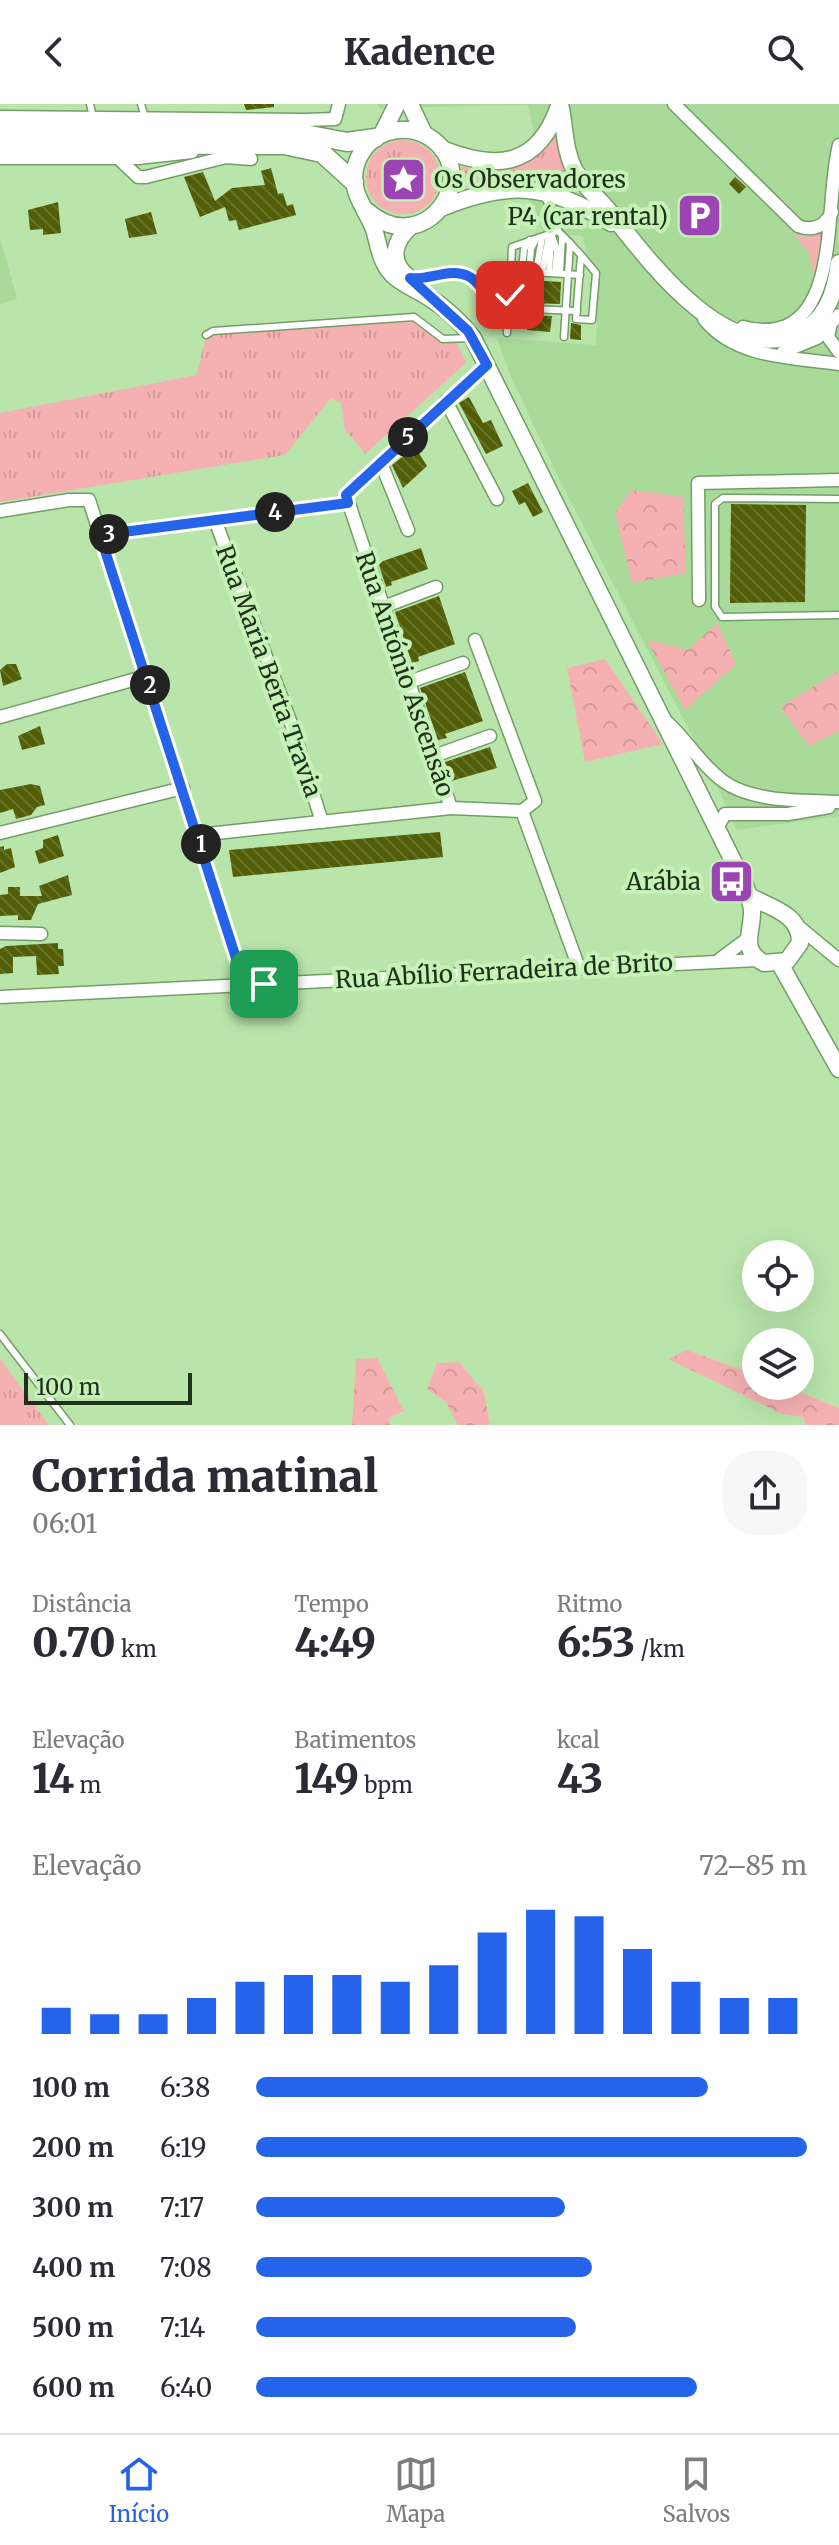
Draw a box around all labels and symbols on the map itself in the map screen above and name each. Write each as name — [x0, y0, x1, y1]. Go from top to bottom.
place icon: Os Observadores — [379, 155, 427, 203]
place label: Os Observadores — [434, 164, 626, 195]
parking icon: P4 (car rental) — [675, 192, 723, 240]
place label: P4 (car rental) — [508, 201, 668, 232]
pin — [476, 261, 544, 329]
pin: 5 — [388, 417, 428, 457]
pin: 4 — [255, 492, 295, 532]
pin: 3 — [89, 514, 129, 554]
street label: Rua Maria Berta Travia — [209, 541, 329, 801]
street label: Rua António Ascensão — [349, 548, 461, 800]
pin: 2 — [130, 665, 170, 705]
pin: 1 — [181, 824, 221, 864]
bus stop icon: Arábia — [708, 857, 756, 905]
place label: Arábia — [625, 866, 701, 897]
street label: Rua Abílio Ferradeira de Brito — [334, 947, 674, 995]
pin — [230, 950, 298, 1018]
scale bar — [24, 1369, 192, 1405]

